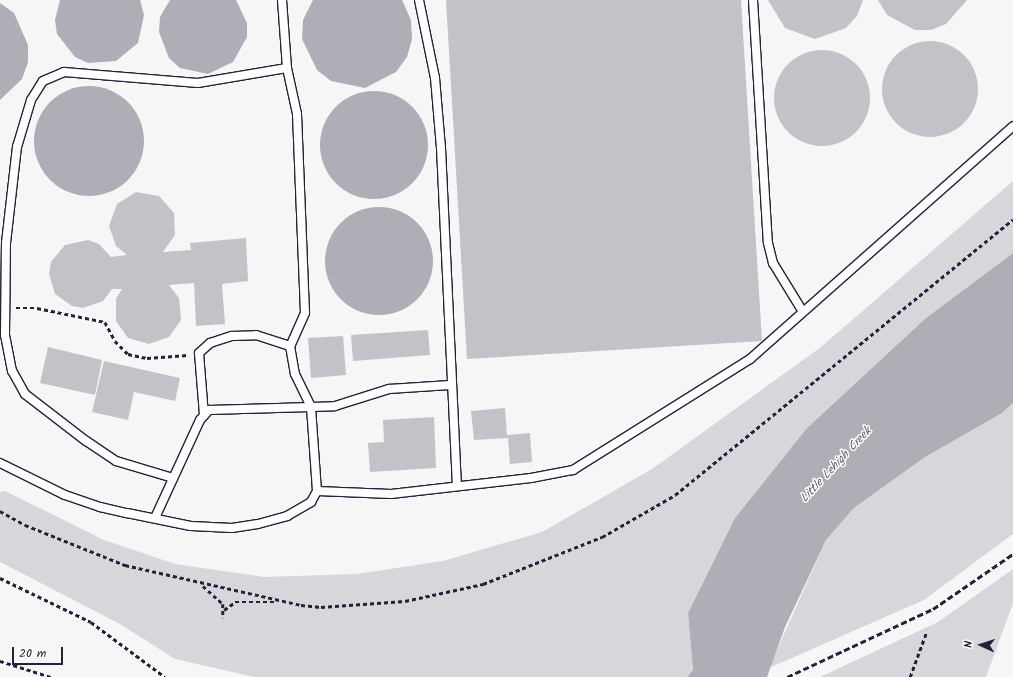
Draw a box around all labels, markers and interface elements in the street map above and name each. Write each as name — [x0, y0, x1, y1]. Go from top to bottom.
water label: Little Lehigh Creek — [797, 424, 875, 506]
north arrow — [961, 625, 1001, 665]
scale bar — [14, 639, 65, 665]
text: N — [960, 640, 978, 648]
text: 20 m — [19, 644, 46, 663]

